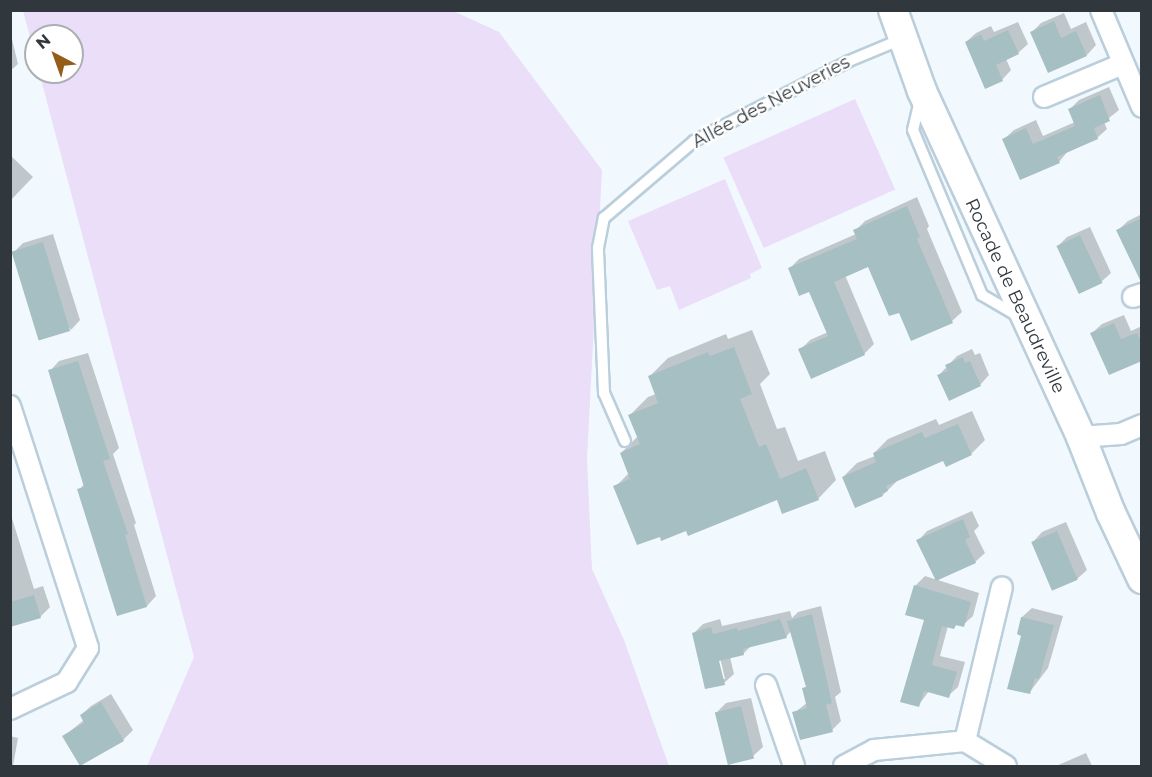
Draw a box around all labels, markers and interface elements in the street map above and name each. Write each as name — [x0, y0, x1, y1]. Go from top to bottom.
north arrow — [24, 24, 84, 84]
text: N — [32, 30, 54, 53]
street label: Allée des Neuveries — [689, 51, 853, 153]
street label: Rocade de Beaudreville — [960, 195, 1070, 397]

